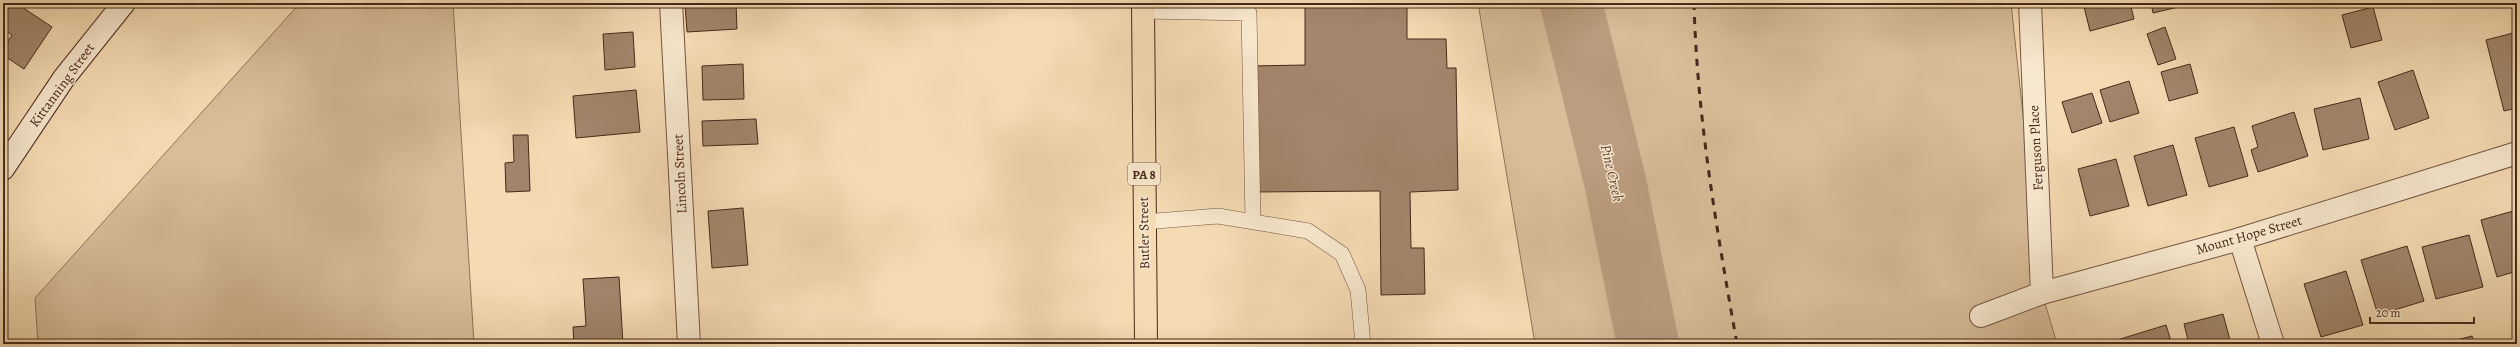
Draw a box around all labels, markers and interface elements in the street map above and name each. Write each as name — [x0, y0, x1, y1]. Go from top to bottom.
street label: Kittanning Street — [25, 39, 99, 131]
street label: Ferguson Place — [2024, 105, 2048, 191]
street label: Lincoln Street — [668, 133, 692, 214]
water label: Pine Creek — [1596, 142, 1628, 204]
road number: PA 8 — [1128, 163, 1160, 185]
street label: Butler Street — [1134, 196, 1154, 270]
street label: Mount Hope Street — [2194, 211, 2305, 259]
scale bar — [2370, 299, 2474, 325]
text: 20 m — [2376, 305, 2400, 321]

